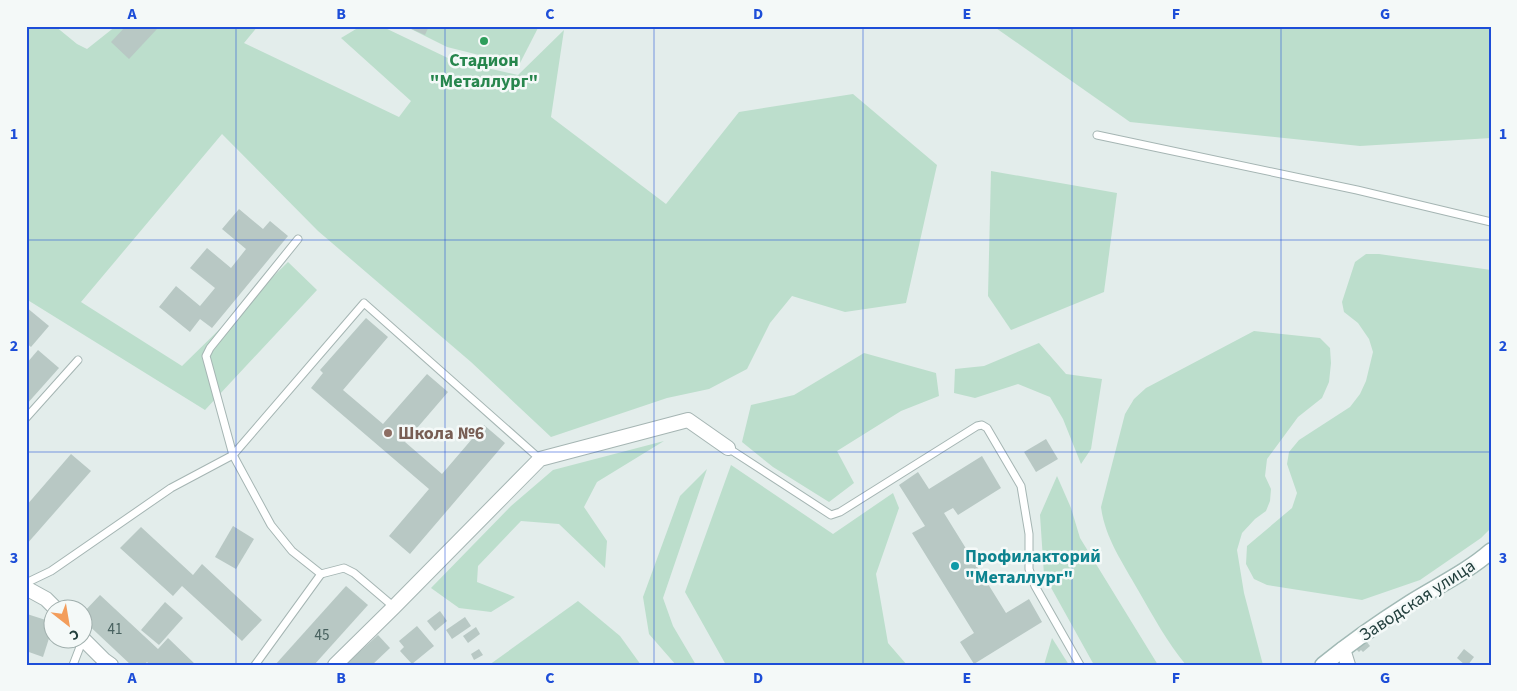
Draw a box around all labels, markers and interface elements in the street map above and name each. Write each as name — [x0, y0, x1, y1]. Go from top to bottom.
text: A — [126, 3, 137, 25]
text: B — [336, 3, 346, 25]
text: C — [545, 3, 555, 25]
text: D — [753, 3, 763, 25]
text: E — [963, 3, 971, 25]
text: F — [1172, 3, 1180, 25]
text: G — [1380, 3, 1390, 25]
marker: Стадион "Металлург" — [478, 35, 490, 47]
place label: Стадион "Металлург" — [430, 48, 538, 94]
text: 1 — [10, 123, 18, 145]
text: 1 — [1499, 123, 1507, 145]
text: 2 — [10, 335, 18, 357]
text: 2 — [1499, 335, 1507, 357]
place label: Школа №6 — [398, 421, 484, 446]
marker: Школа №6 — [382, 427, 394, 439]
place label: Профилакторий "Металлург" — [965, 544, 1101, 590]
text: 3 — [10, 547, 18, 569]
text: 3 — [1499, 547, 1507, 569]
street label: Заводская улица — [1354, 554, 1480, 647]
marker: Профилакторий "Металлург" — [949, 560, 961, 572]
north arrow — [42, 598, 92, 648]
house number: 41 — [108, 619, 122, 640]
text: С — [66, 624, 83, 645]
house number: 45 — [315, 625, 329, 646]
text: A — [126, 667, 137, 689]
text: B — [336, 667, 346, 689]
text: C — [545, 667, 555, 689]
text: D — [753, 667, 763, 689]
text: E — [963, 667, 971, 689]
text: F — [1172, 667, 1180, 689]
text: G — [1380, 667, 1390, 689]

